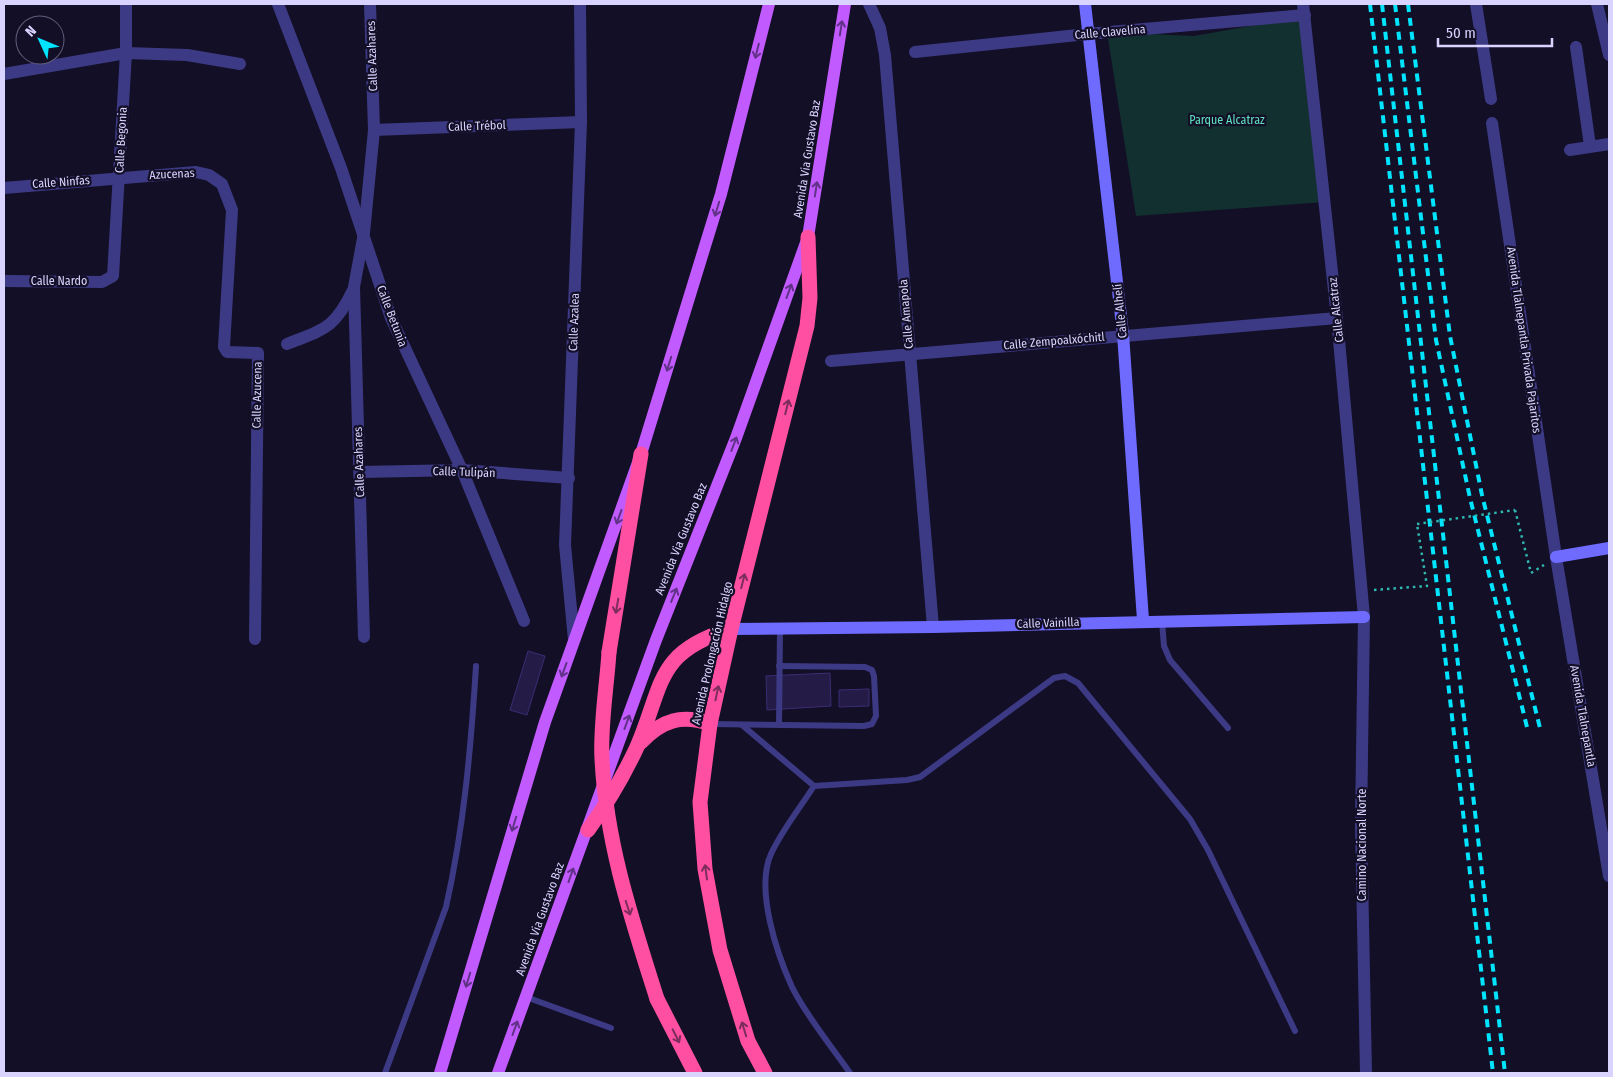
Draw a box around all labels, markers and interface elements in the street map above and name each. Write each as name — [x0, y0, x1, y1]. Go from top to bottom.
north arrow — [15, 15, 65, 65]
scale bar — [1438, 15, 1552, 47]
street label: Calle Azahares — [364, 20, 380, 92]
one-way arrow — [836, 20, 846, 36]
text: N — [22, 22, 40, 40]
street label: Calle Clavelina — [1074, 22, 1146, 42]
text: 50 m — [1446, 24, 1476, 42]
one-way arrow — [752, 43, 761, 59]
street label: Avenida Via Gustavo Baz — [791, 99, 823, 219]
street label: Calle Begonia — [112, 106, 130, 173]
park label: Parque Alcatraz — [1189, 113, 1265, 127]
street label: Calle Trébol — [448, 118, 506, 134]
street label: Azucenas — [149, 166, 195, 182]
street label: Calle Ninfas — [32, 173, 90, 191]
one-way arrow — [811, 181, 821, 197]
one-way arrow — [712, 200, 721, 216]
street label: Avenida Tlalnepantla Privada Pajaritos — [1504, 246, 1544, 434]
street label: Calle Nardo — [31, 274, 87, 288]
street label: Calle Alcatraz — [1326, 276, 1346, 343]
street label: Calle Amapola — [896, 278, 916, 349]
street label: Calle Betunia — [374, 283, 410, 349]
street label: Calle Alhelí — [1110, 283, 1130, 339]
one-way arrow — [785, 284, 794, 299]
street label: Calle Azalea — [566, 293, 582, 351]
street label: Calle Zempoalxóchitl — [1003, 330, 1105, 352]
one-way arrow — [664, 355, 674, 371]
street label: Calle Azucena — [249, 361, 265, 429]
one-way arrow — [783, 399, 792, 415]
street label: Calle Azahares — [351, 426, 367, 498]
one-way arrow — [730, 437, 739, 452]
street label: Calle Tulipán — [432, 464, 496, 480]
street label: Avenida Via Gustavo Baz — [652, 481, 710, 597]
one-way arrow — [614, 509, 623, 524]
one-way arrow — [739, 574, 748, 590]
street label: Avenida Prolongación Hidalgo — [689, 580, 735, 726]
one-way arrow — [670, 588, 679, 603]
one-way arrow — [612, 598, 622, 614]
street label: Calle Vainilla — [1016, 615, 1080, 631]
one-way arrow — [559, 661, 568, 677]
street label: Avenida Tlalnepantla — [1567, 664, 1599, 768]
one-way arrow — [713, 686, 722, 702]
one-way arrow — [622, 715, 632, 731]
street label: Camino Nacional Norte — [1355, 789, 1369, 901]
one-way arrow — [509, 816, 519, 832]
street label: Avenida Via Gustavo Baz — [513, 860, 567, 977]
one-way arrow — [700, 864, 710, 880]
one-way arrow — [567, 868, 576, 883]
one-way arrow — [623, 900, 633, 916]
one-way arrow — [462, 972, 472, 988]
one-way arrow — [511, 1020, 520, 1036]
one-way arrow — [739, 1022, 749, 1038]
one-way arrow — [671, 1029, 681, 1044]

